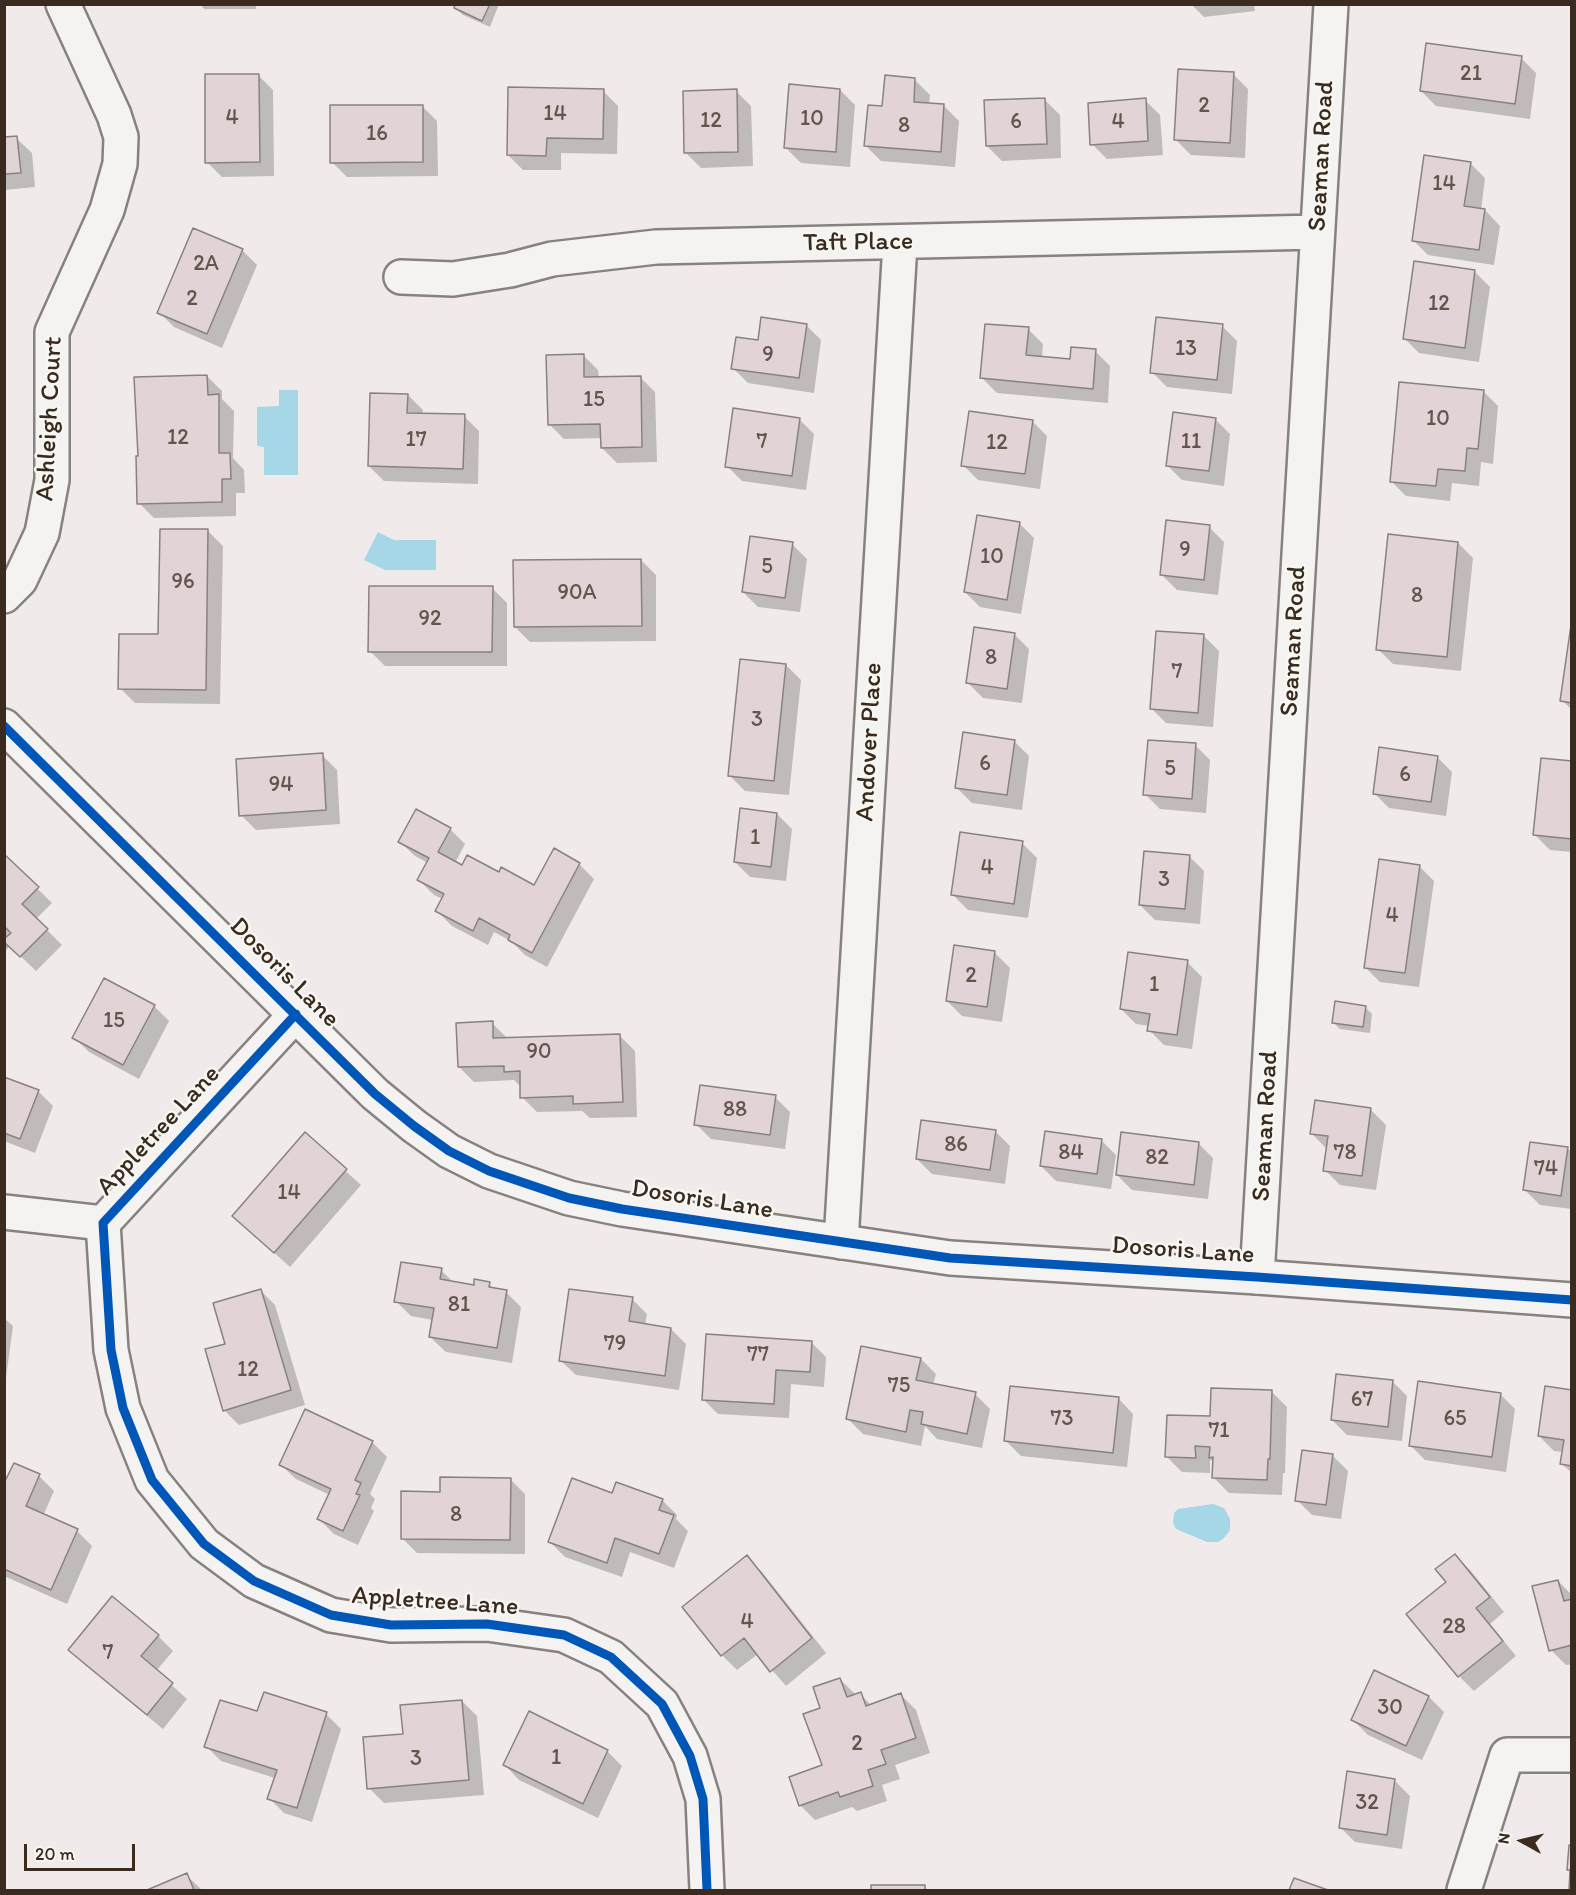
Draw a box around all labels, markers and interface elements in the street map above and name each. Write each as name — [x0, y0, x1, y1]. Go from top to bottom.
house number: 21 — [1460, 61, 1482, 87]
street label: Seaman Road — [1302, 80, 1342, 232]
house number: 2 — [1198, 93, 1210, 119]
house number: 14 — [543, 101, 567, 127]
house number: 4 — [225, 105, 239, 131]
house number: 10 — [800, 106, 824, 132]
house number: 12 — [700, 108, 722, 134]
house number: 6 — [1010, 109, 1022, 135]
house number: 4 — [1111, 109, 1125, 135]
house number: 8 — [898, 113, 910, 139]
house number: 16 — [366, 121, 388, 147]
house number: 14 — [1432, 171, 1456, 197]
street label: Taft Place — [803, 226, 913, 260]
house number: 2A — [193, 251, 219, 277]
house number: 2 — [186, 286, 198, 312]
house number: 12 — [1428, 291, 1450, 317]
street label: Ashleigh Court — [30, 336, 70, 502]
house number: 13 — [1175, 336, 1197, 362]
house number: 9 — [762, 342, 774, 368]
house number: 15 — [583, 387, 605, 413]
house number: 10 — [1426, 406, 1450, 432]
house number: 12 — [167, 425, 189, 451]
house number: 17 — [405, 427, 427, 453]
house number: 7 — [757, 429, 767, 455]
house number: 11 — [1181, 429, 1201, 455]
house number: 12 — [986, 430, 1008, 456]
house number: 9 — [1179, 537, 1191, 563]
house number: 10 — [980, 544, 1004, 570]
house number: 5 — [761, 554, 773, 580]
street label: Seaman Road — [1274, 565, 1314, 717]
house number: 96 — [171, 569, 195, 595]
house number: 90A — [557, 580, 597, 606]
house number: 8 — [1411, 583, 1423, 609]
house number: 92 — [418, 606, 442, 632]
house number: 8 — [985, 645, 997, 671]
house number: 7 — [1172, 659, 1182, 685]
street label: Andover Place — [850, 662, 890, 822]
house number: 3 — [751, 707, 763, 733]
house number: 6 — [979, 751, 991, 777]
house number: 5 — [1164, 756, 1176, 782]
house number: 6 — [1399, 762, 1411, 788]
house number: 94 — [269, 772, 293, 798]
house number: 1 — [750, 825, 760, 851]
house number: 4 — [980, 855, 994, 881]
house number: 3 — [1158, 867, 1170, 893]
house number: 4 — [1385, 903, 1399, 929]
street label: Dosoris Lane — [222, 911, 346, 1035]
house number: 2 — [965, 963, 977, 989]
house number: 1 — [1149, 972, 1159, 998]
house number: 15 — [103, 1008, 125, 1034]
house number: 90 — [526, 1039, 552, 1065]
street label: Seaman Road — [1246, 1050, 1286, 1202]
street label: Appletree Lane — [91, 1059, 227, 1203]
house number: 88 — [723, 1097, 747, 1123]
house number: 86 — [944, 1132, 968, 1158]
house number: 84 — [1058, 1140, 1084, 1166]
house number: 78 — [1334, 1140, 1356, 1166]
house number: 82 — [1145, 1145, 1169, 1171]
house number: 74 — [1534, 1156, 1558, 1182]
street label: Dosoris Lane — [629, 1173, 775, 1227]
house number: 14 — [277, 1180, 301, 1206]
street label: Dosoris Lane — [1111, 1230, 1255, 1272]
house number: 81 — [448, 1292, 470, 1318]
house number: 79 — [604, 1331, 626, 1357]
house number: 77 — [747, 1342, 769, 1368]
house number: 12 — [237, 1357, 259, 1383]
house number: 75 — [888, 1373, 910, 1399]
house number: 67 — [1351, 1387, 1373, 1413]
house number: 73 — [1051, 1406, 1073, 1432]
house number: 65 — [1443, 1406, 1467, 1432]
house number: 71 — [1208, 1418, 1230, 1444]
house number: 8 — [450, 1502, 462, 1528]
street label: Appletree Lane — [351, 1581, 519, 1623]
house number: 4 — [740, 1609, 754, 1635]
house number: 28 — [1442, 1614, 1466, 1640]
house number: 7 — [103, 1640, 113, 1666]
house number: 30 — [1377, 1695, 1403, 1721]
house number: 2 — [851, 1731, 863, 1757]
house number: 1 — [551, 1745, 561, 1771]
house number: 3 — [410, 1746, 422, 1772]
house number: 32 — [1355, 1790, 1379, 1816]
north arrow — [1492, 1811, 1552, 1871]
scale bar — [27, 1832, 138, 1870]
text: N — [1494, 1832, 1514, 1845]
text: 20 m — [35, 1843, 75, 1865]

